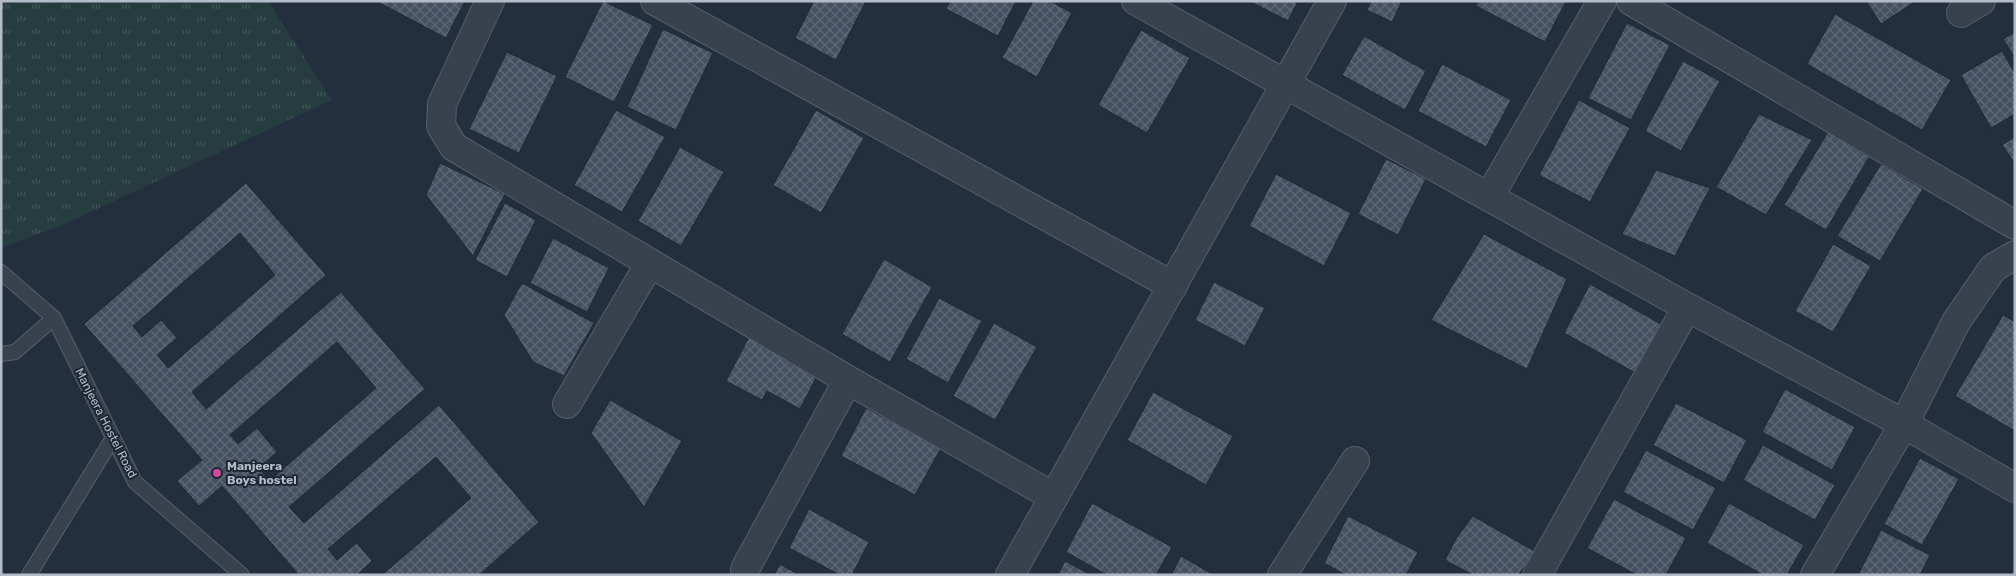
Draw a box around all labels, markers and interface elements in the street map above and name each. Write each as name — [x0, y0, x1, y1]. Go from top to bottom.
street label: Manjeera Hostel Road — [72, 366, 140, 480]
place label: Manjeera Boys hostel — [227, 459, 297, 487]
marker: Manjeera Boys hostel — [211, 467, 223, 479]

